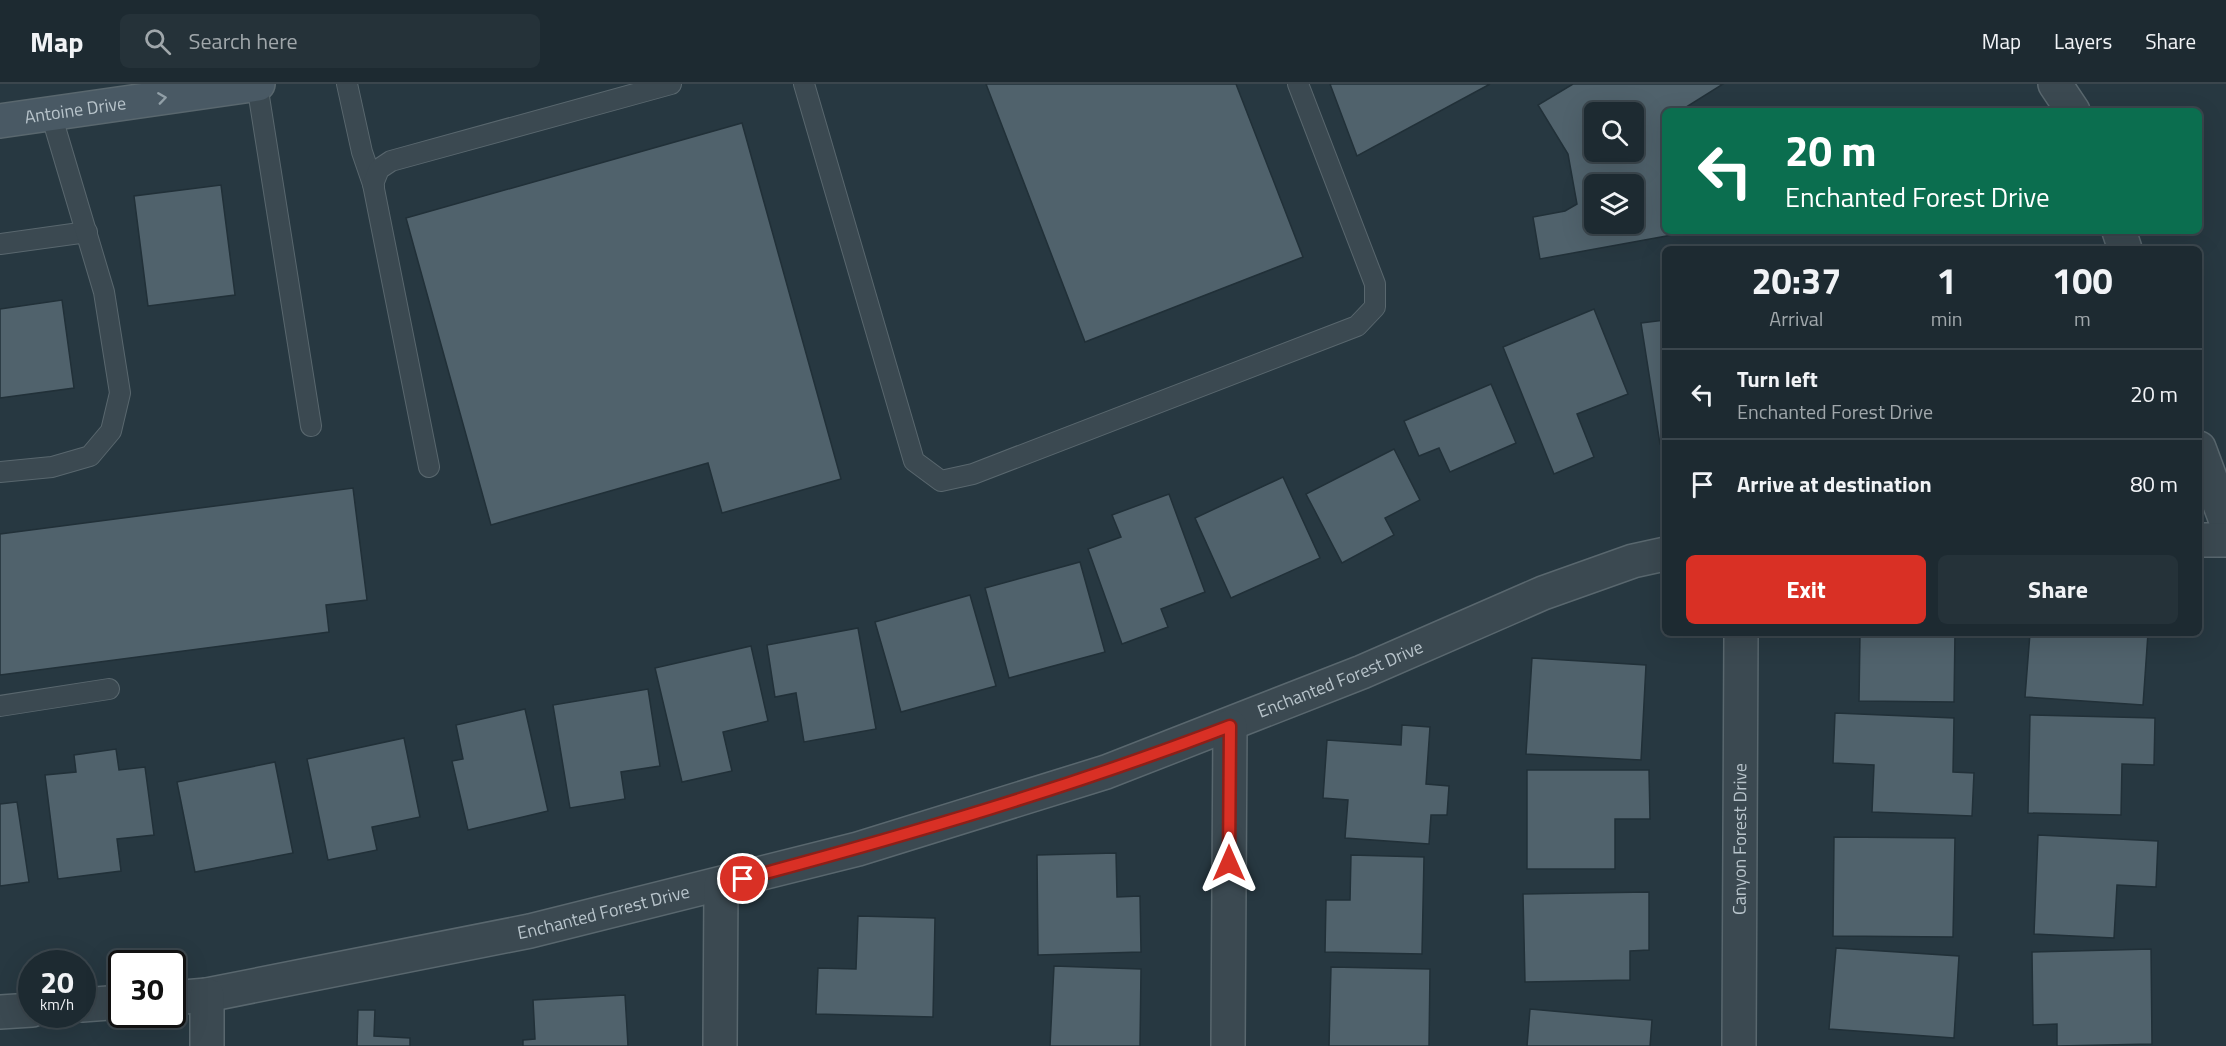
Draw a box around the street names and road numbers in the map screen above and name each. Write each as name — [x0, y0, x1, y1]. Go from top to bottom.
street label: Antoine Drive — [23, 89, 128, 130]
street label: Enchanted Forest Drive — [1253, 633, 1427, 725]
street label: Canyon Forest Drive — [1726, 763, 1753, 915]
street label: Enchanted Forest Drive — [515, 878, 692, 946]

